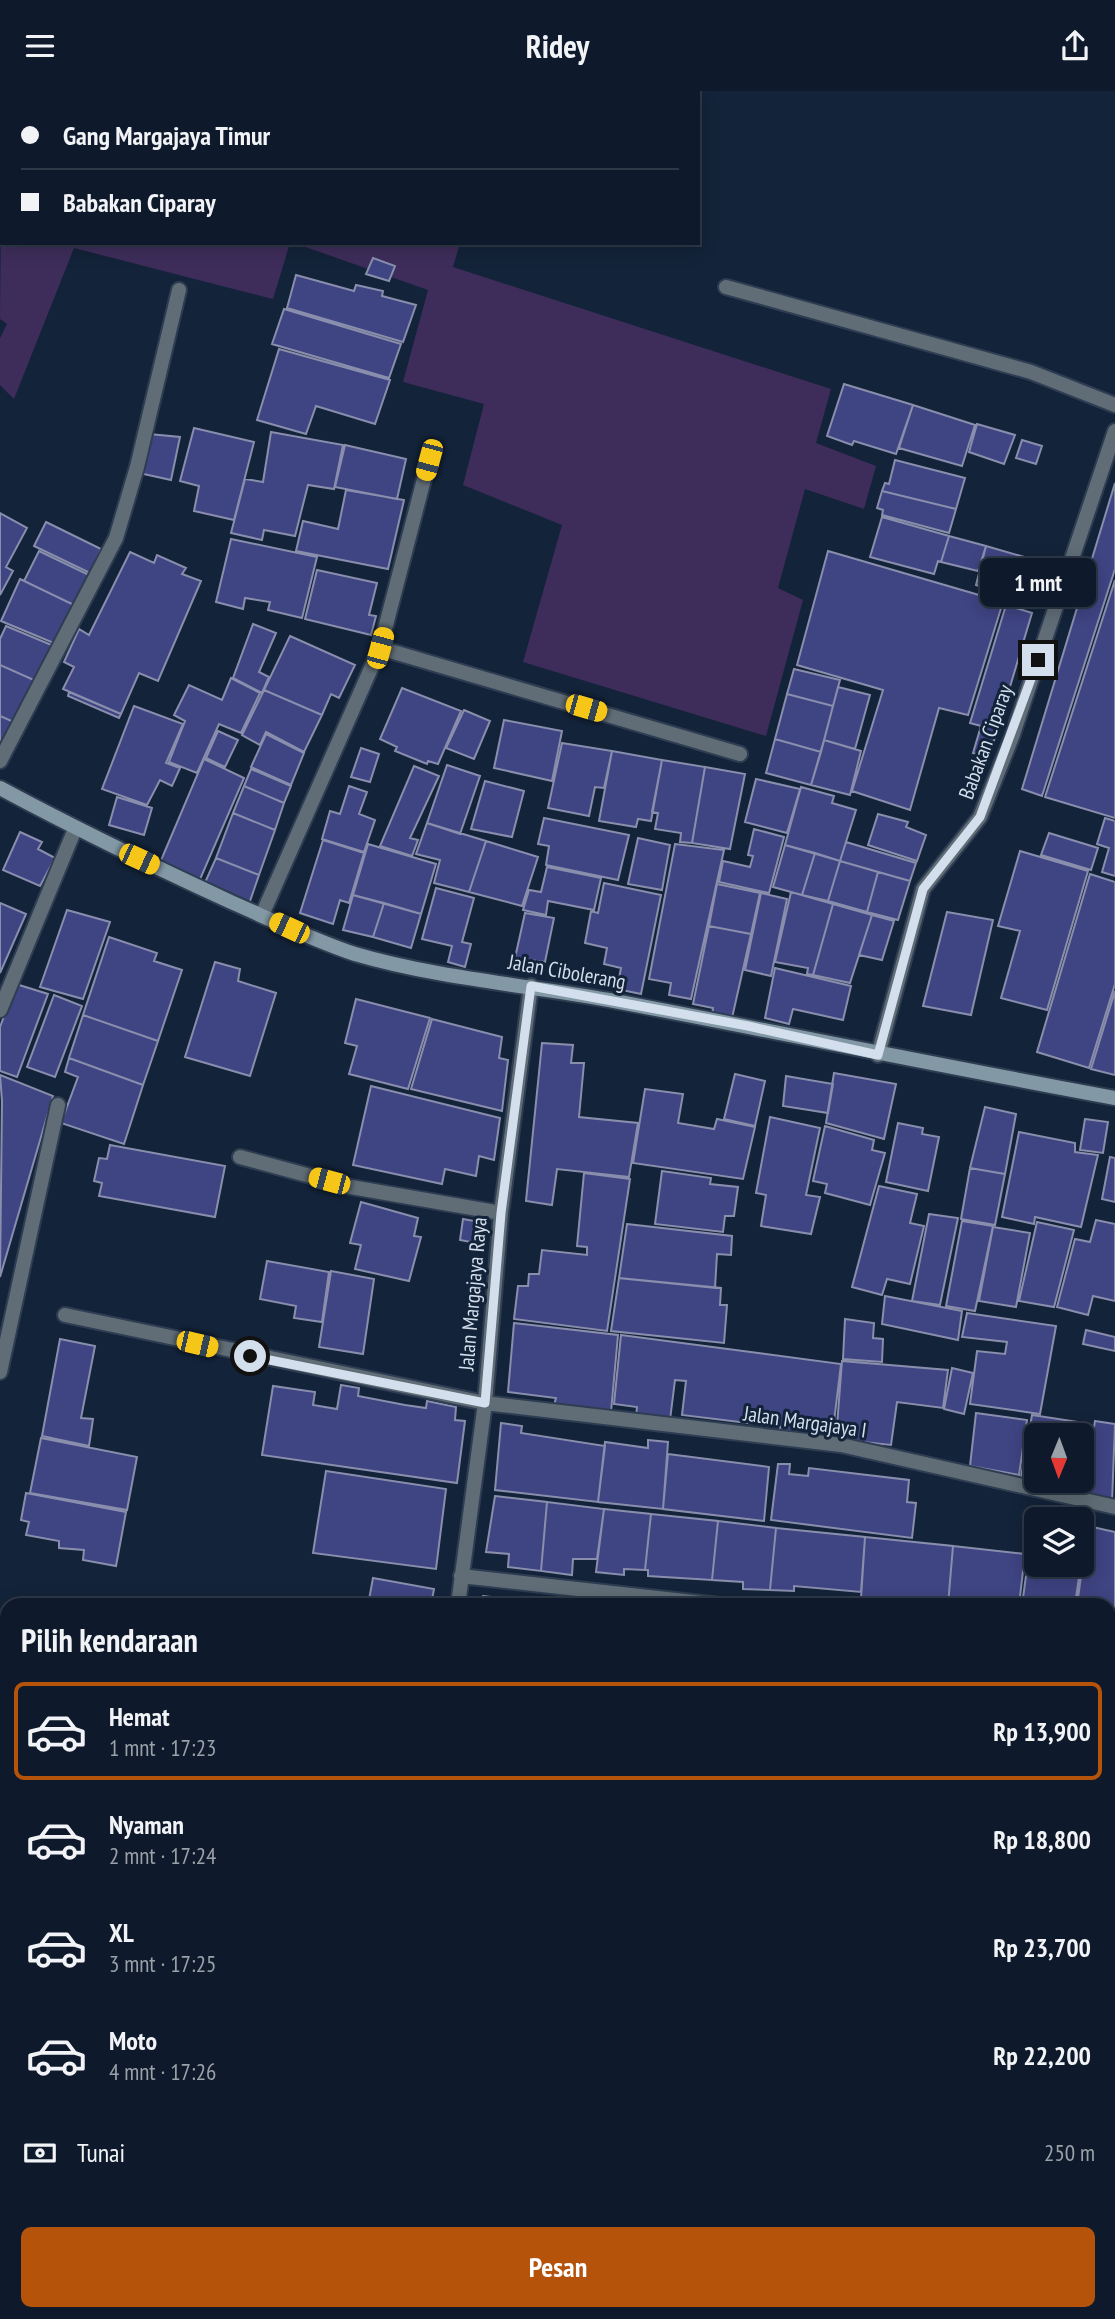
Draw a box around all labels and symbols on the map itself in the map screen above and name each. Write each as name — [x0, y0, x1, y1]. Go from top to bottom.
car — [414, 437, 445, 483]
callout: 1 mnt — [980, 559, 1096, 607]
car — [365, 625, 396, 671]
route end — [1022, 644, 1054, 676]
street label: Babakan Ciparay — [952, 681, 1019, 803]
car — [563, 692, 610, 724]
car — [116, 841, 163, 877]
car — [266, 910, 313, 946]
street label: Jalan Cibolerang — [505, 948, 628, 995]
car — [306, 1165, 353, 1197]
street label: Jalan Margajaya Raya — [452, 1216, 493, 1373]
car — [175, 1329, 220, 1359]
route start — [234, 1340, 266, 1372]
street label: Jalan Margajaya I — [741, 1399, 868, 1444]
north arrow — [1024, 1423, 1094, 1493]

